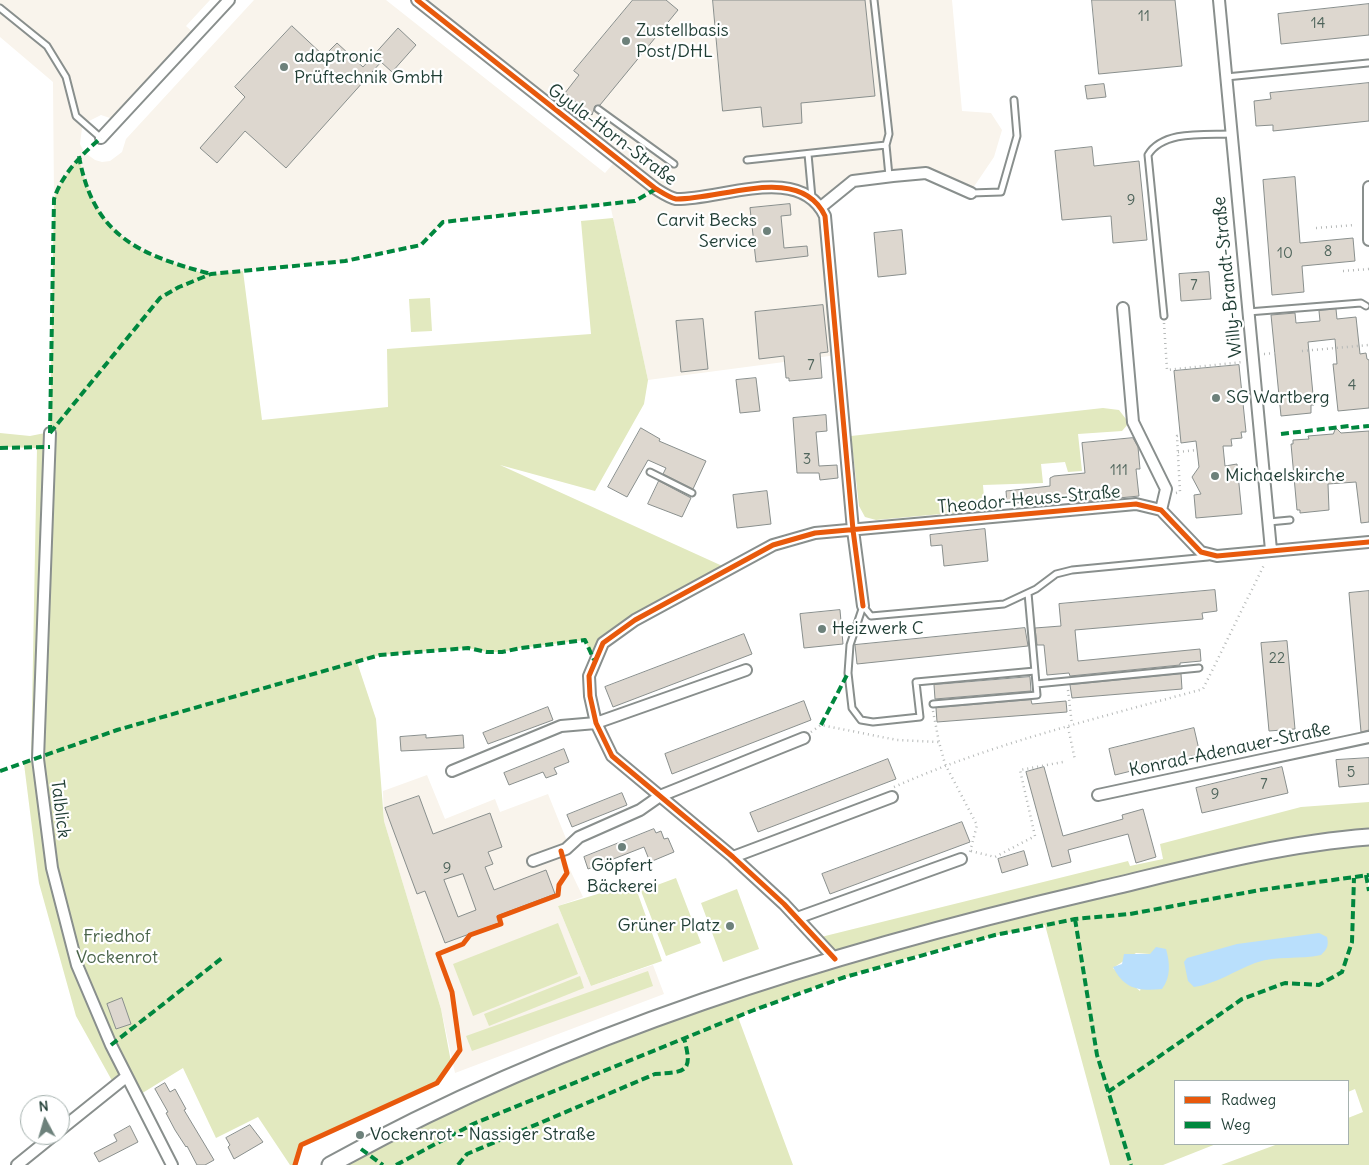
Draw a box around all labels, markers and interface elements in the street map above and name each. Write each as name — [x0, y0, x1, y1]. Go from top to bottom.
house number: 11 — [1138, 8, 1150, 26]
house number: 14 — [1311, 15, 1325, 33]
place label: Zustellbasis Post/DHL — [636, 20, 729, 62]
marker: Zustellbasis Post/DHL — [620, 35, 632, 47]
place label: adaptronic Prüftechnik GmbH — [294, 46, 443, 88]
marker: adaptronic Prüftechnik GmbH — [278, 61, 290, 73]
street label: Gyula-Horn-Straße — [543, 79, 681, 191]
house number: 9 — [1127, 192, 1135, 210]
street label: Willy-Brandt-Straße — [1209, 195, 1247, 359]
place label: Carvit Becks Service — [657, 210, 757, 252]
marker: Carvit Becks Service — [761, 225, 773, 237]
house number: 8 — [1324, 243, 1332, 261]
house number: 10 — [1277, 245, 1293, 263]
house number: 7 — [1190, 277, 1198, 295]
house number: 7 — [807, 357, 815, 375]
house number: 4 — [1348, 377, 1356, 395]
place label: SG Wartberg — [1226, 387, 1330, 409]
marker: SG Wartberg — [1210, 392, 1222, 404]
house number: 3 — [803, 451, 811, 469]
house number: 111 — [1110, 462, 1128, 480]
place label: Michaelskirche — [1225, 465, 1345, 487]
marker: Michaelskirche — [1209, 470, 1221, 482]
street label: Theodor-Heuss-Straße — [937, 481, 1121, 519]
place label: Heizwerk C — [832, 618, 924, 640]
marker: Heizwerk C — [816, 623, 828, 635]
house number: 22 — [1269, 650, 1285, 668]
street label: Konrad-Adenauer-Straße — [1127, 718, 1333, 782]
house number: 5 — [1347, 764, 1355, 782]
house number: 7 — [1260, 776, 1268, 794]
street label: Talblick — [46, 778, 74, 840]
house number: 9 — [1211, 786, 1219, 804]
marker: Göpfert Bäckerei — [616, 841, 628, 853]
place label: Göpfert Bäckerei — [587, 855, 657, 898]
house number: 9 — [443, 860, 451, 878]
place label: Grüner Platz — [618, 915, 720, 937]
marker: Grüner Platz — [724, 920, 736, 932]
park label: Friedhof Vockenrot — [76, 926, 158, 969]
legend — [1174, 1080, 1349, 1145]
text: Radweg — [1221, 1090, 1276, 1109]
north arrow — [20, 1095, 70, 1145]
text: N — [38, 1097, 49, 1116]
text: Weg — [1221, 1115, 1251, 1134]
place label: Vockenrot - Nassiger Straße — [370, 1124, 596, 1146]
marker: Vockenrot - Nassiger Straße — [354, 1129, 366, 1141]

